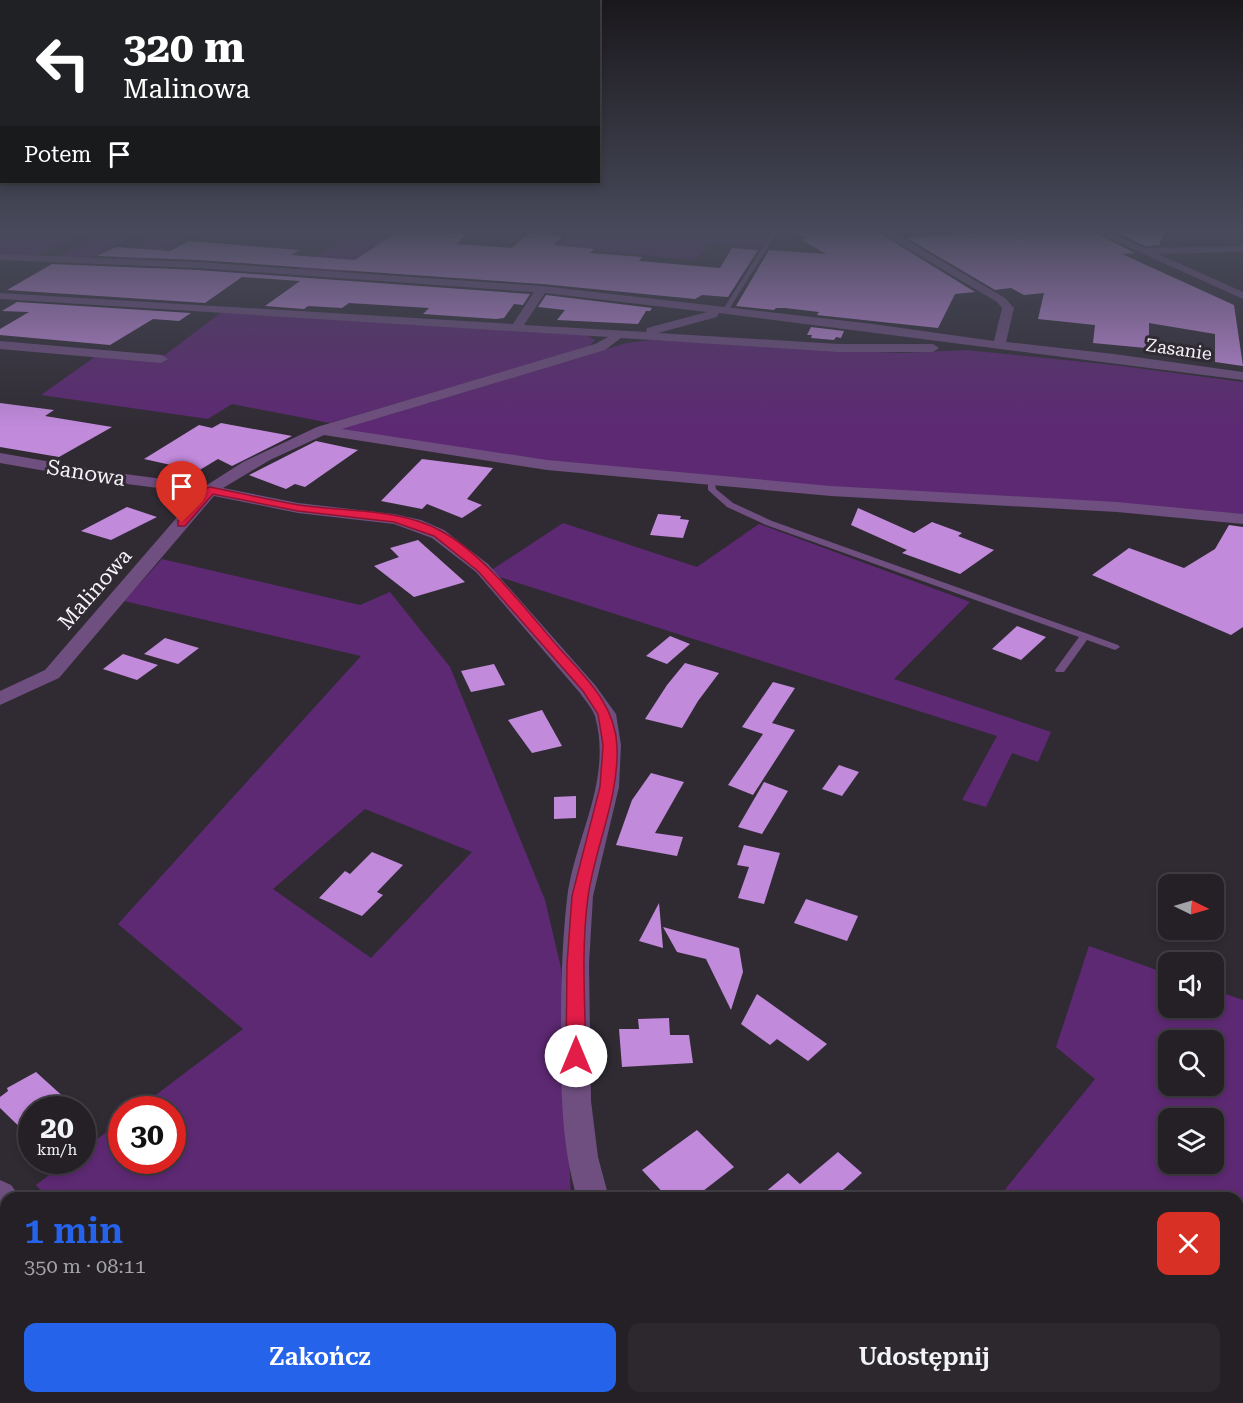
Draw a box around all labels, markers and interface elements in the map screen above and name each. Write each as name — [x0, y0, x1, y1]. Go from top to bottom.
text: 320 m — [123, 23, 245, 72]
icon: left — [24, 24, 102, 102]
text: Malinowa — [123, 73, 250, 105]
icon: arrive — [103, 138, 136, 171]
text: Potem — [24, 142, 91, 167]
street label: Zasanie — [1145, 334, 1214, 364]
street label: Sanowa — [45, 455, 128, 491]
pin — [156, 461, 207, 523]
icon: arrive — [165, 470, 198, 503]
street label: Malinowa — [54, 543, 137, 634]
north arrow — [1158, 874, 1224, 940]
map controls — [1158, 874, 1224, 1174]
button: sound — [1158, 952, 1224, 1018]
position arrow — [544, 1024, 608, 1088]
button: search — [1158, 1030, 1224, 1096]
speed limit sign: 30 — [108, 1096, 186, 1174]
button: layers — [1158, 1108, 1224, 1174]
text: 20 — [40, 1110, 74, 1145]
text: km/h — [37, 1141, 77, 1159]
text: 1 min — [24, 1210, 123, 1252]
button: close — [1157, 1212, 1220, 1275]
text: 350 m · 08:11 — [24, 1254, 146, 1278]
button: Zakończ — [24, 1323, 616, 1392]
button: Udostępnij — [628, 1323, 1220, 1392]

